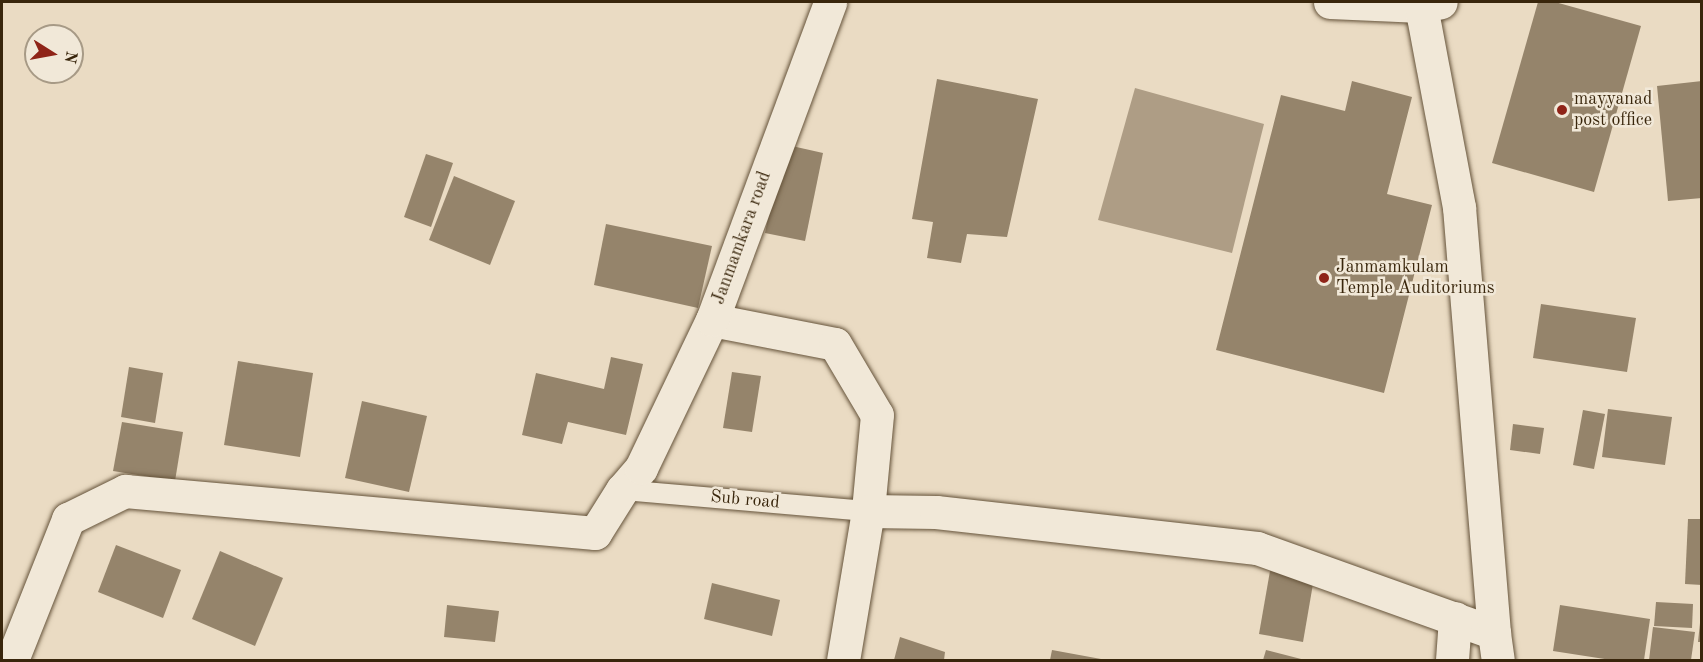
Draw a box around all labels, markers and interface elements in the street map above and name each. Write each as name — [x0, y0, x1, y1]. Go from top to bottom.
north arrow — [24, 24, 84, 84]
text: N — [61, 50, 79, 65]
place label: mayyanad post office — [1574, 89, 1652, 132]
marker: mayyanad post office — [1555, 103, 1569, 117]
street label: Janmamkara road — [708, 169, 776, 307]
place label: Janmamkulam Temple Auditoriums — [1336, 257, 1495, 300]
marker: Janmamkulam Temple Auditoriums — [1317, 271, 1331, 285]
street label: Sub road — [709, 486, 781, 514]

